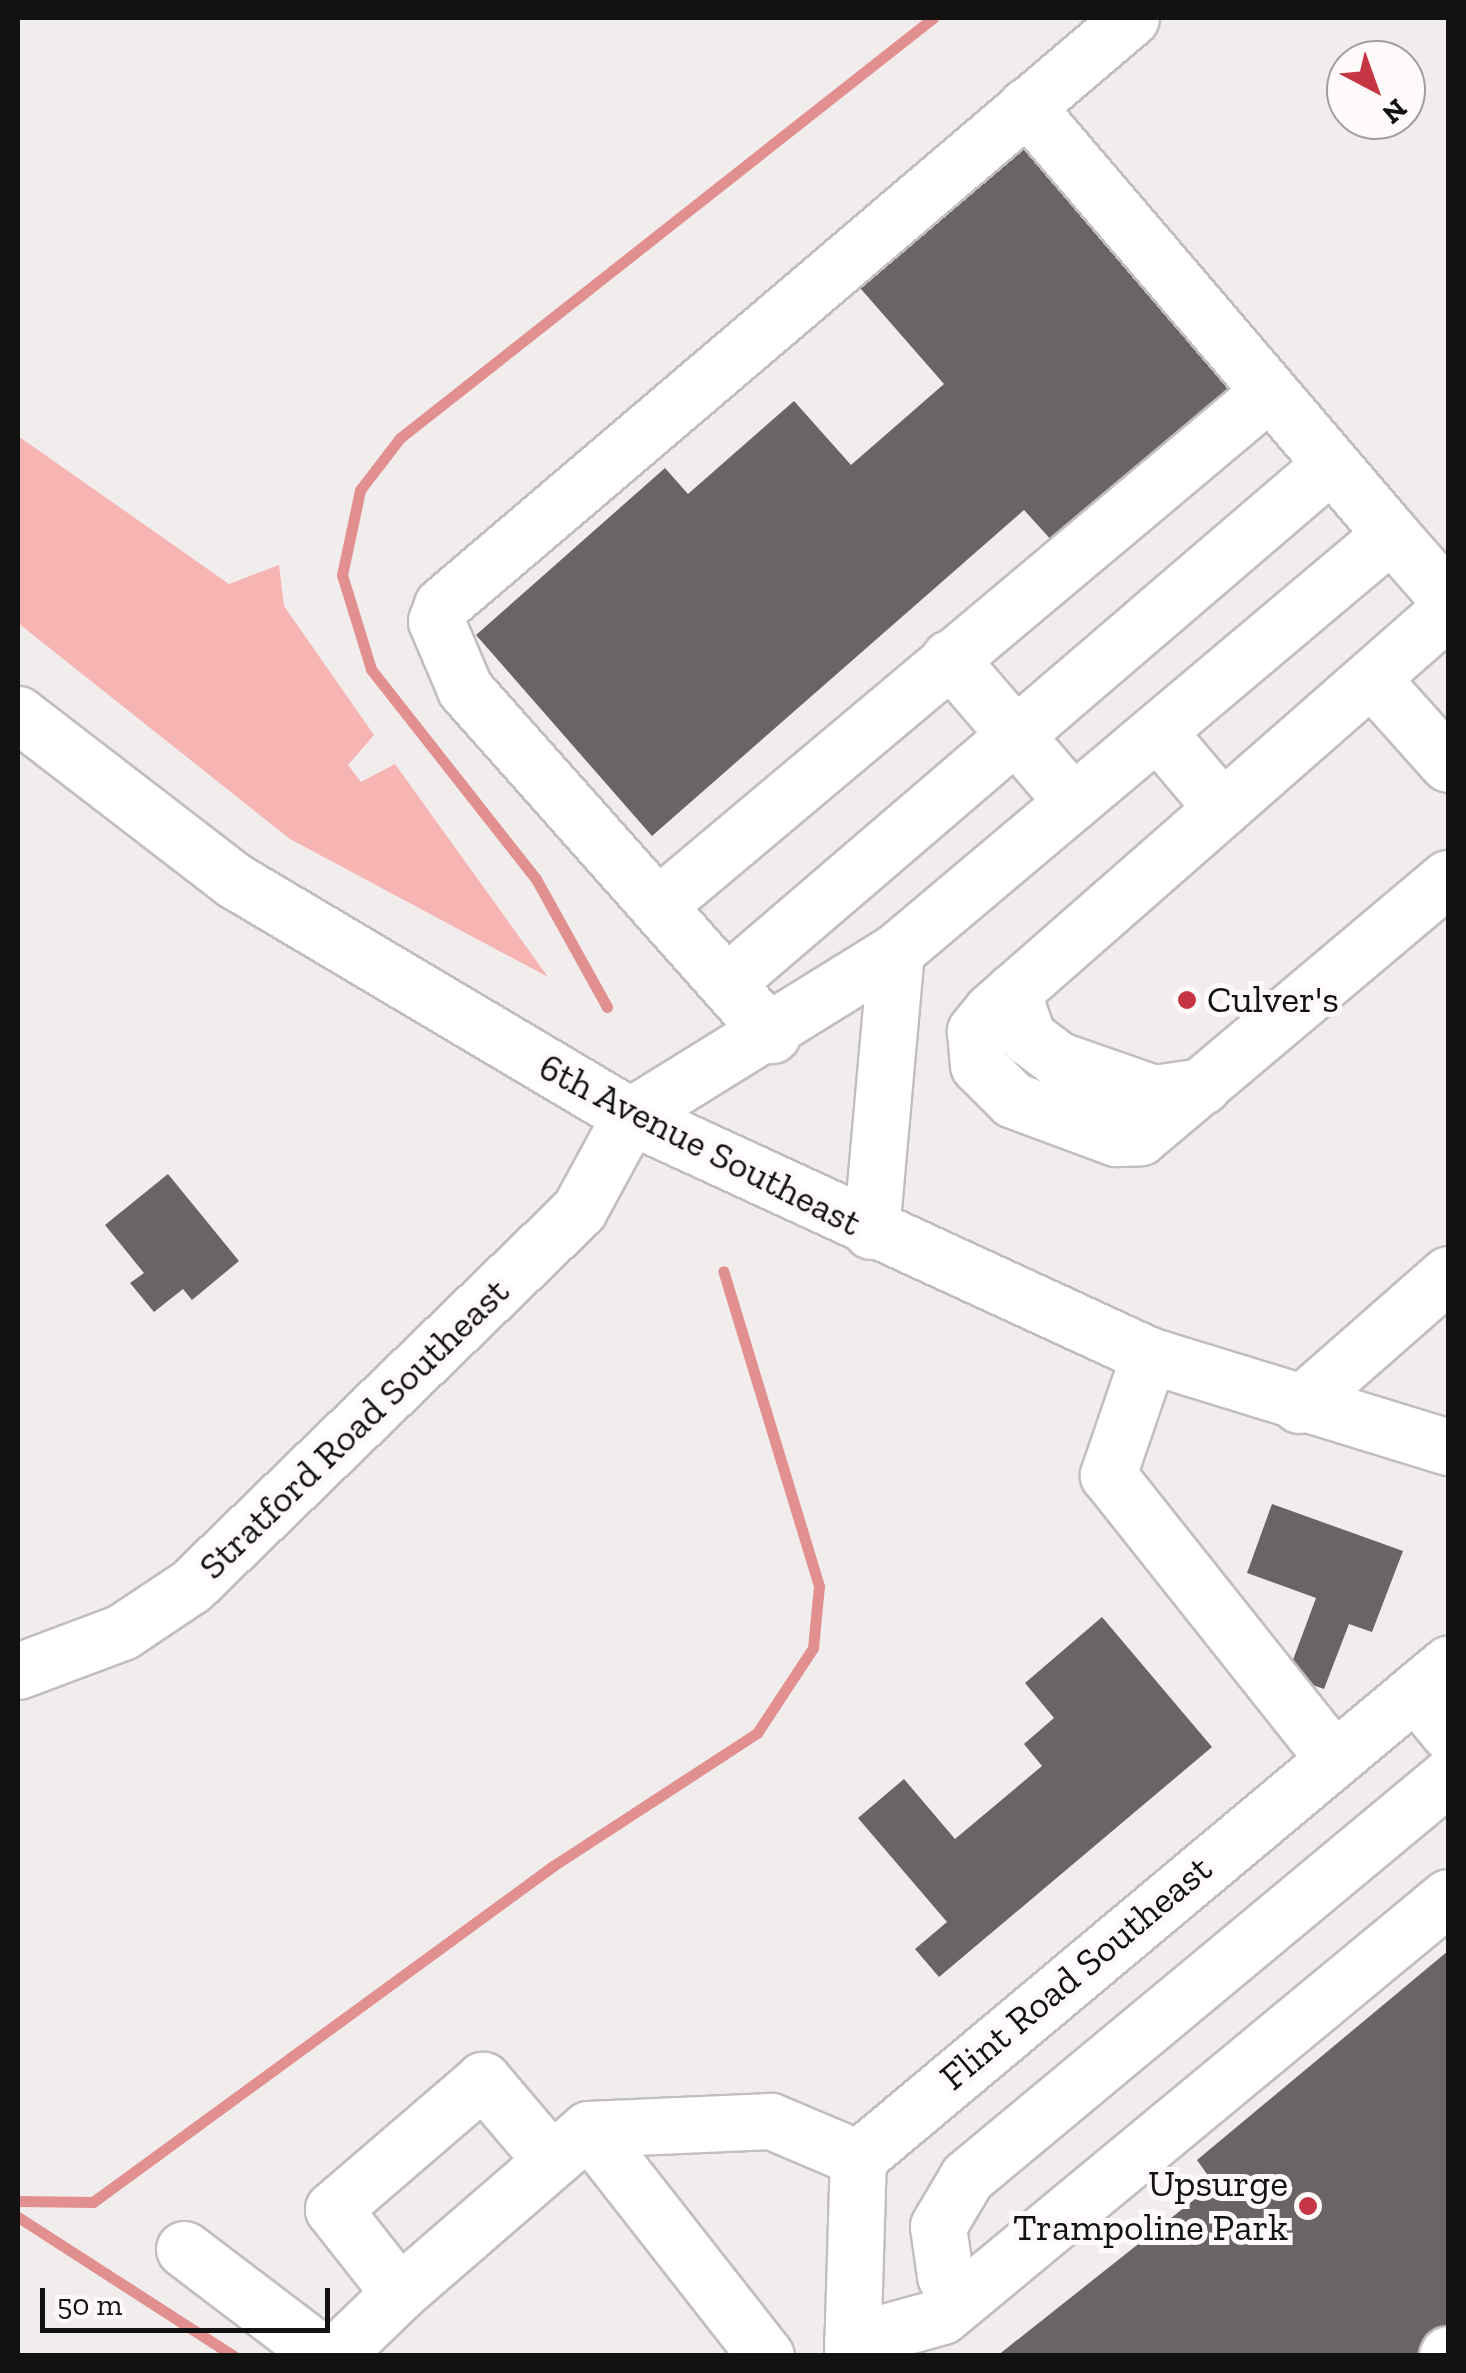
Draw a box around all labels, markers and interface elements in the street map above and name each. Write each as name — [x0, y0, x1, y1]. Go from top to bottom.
north arrow — [1326, 40, 1426, 140]
text: N — [1376, 92, 1414, 131]
place label: Culver's — [1207, 977, 1339, 1023]
marker: Culver's — [1176, 989, 1198, 1011]
street label: 6th Avenue Southeast — [531, 1044, 869, 1246]
street label: Stratford Road Southeast — [190, 1269, 518, 1589]
street label: Flint Road Southeast — [931, 1846, 1221, 2100]
place label: Upsurge Trampoline Park — [1013, 2161, 1288, 2250]
marker: Upsurge Trampoline Park — [1297, 2195, 1319, 2217]
scale bar — [45, 2268, 335, 2330]
text: 50 m — [57, 2287, 122, 2323]

